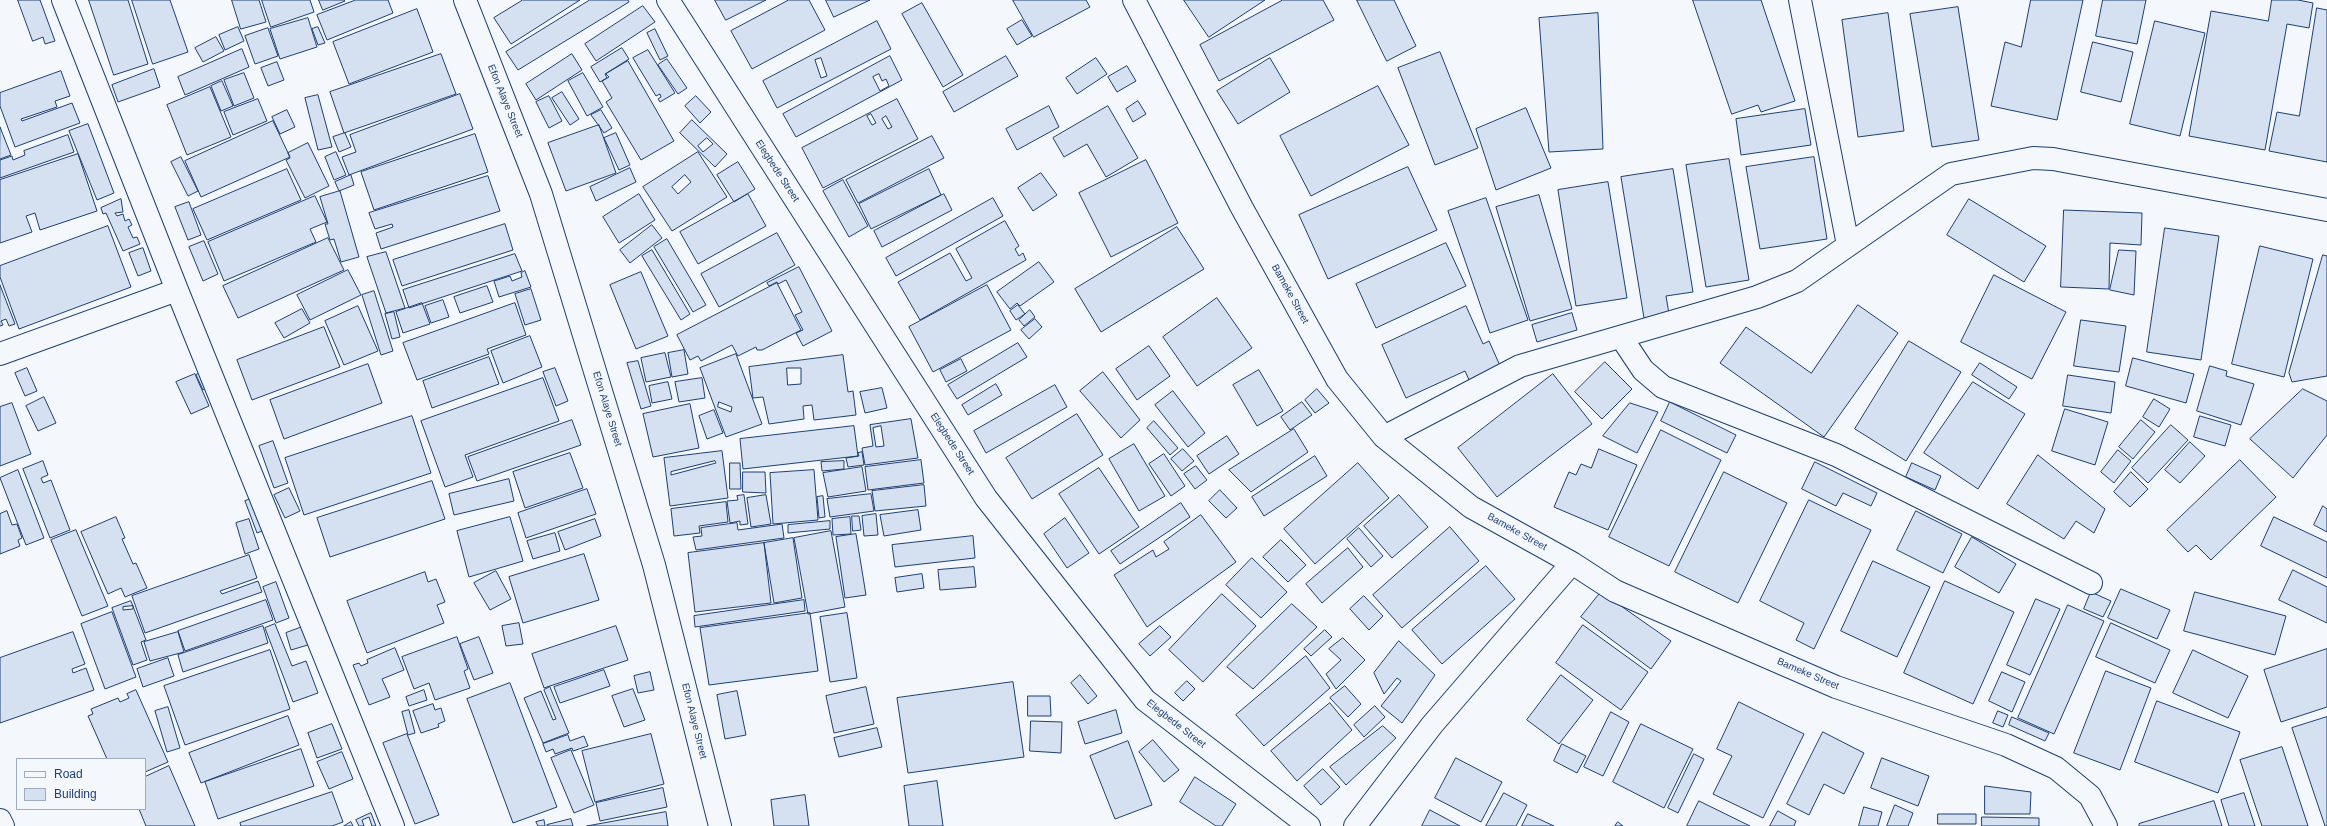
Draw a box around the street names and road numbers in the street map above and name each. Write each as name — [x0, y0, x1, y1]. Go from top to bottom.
street label: Efon Alaye Street — [485, 63, 525, 139]
street label: Elegbede Street — [752, 138, 802, 204]
street label: Bameke Street — [1269, 262, 1311, 326]
street label: Efon Alaye Street — [590, 370, 624, 448]
street label: Elegbede Street — [927, 411, 977, 477]
street label: Bameke Street — [1485, 511, 1549, 553]
street label: Bameke Street — [1775, 656, 1841, 692]
street label: Efon Alaye Street — [679, 682, 709, 760]
street label: Elegbede Street — [1144, 697, 1208, 751]

